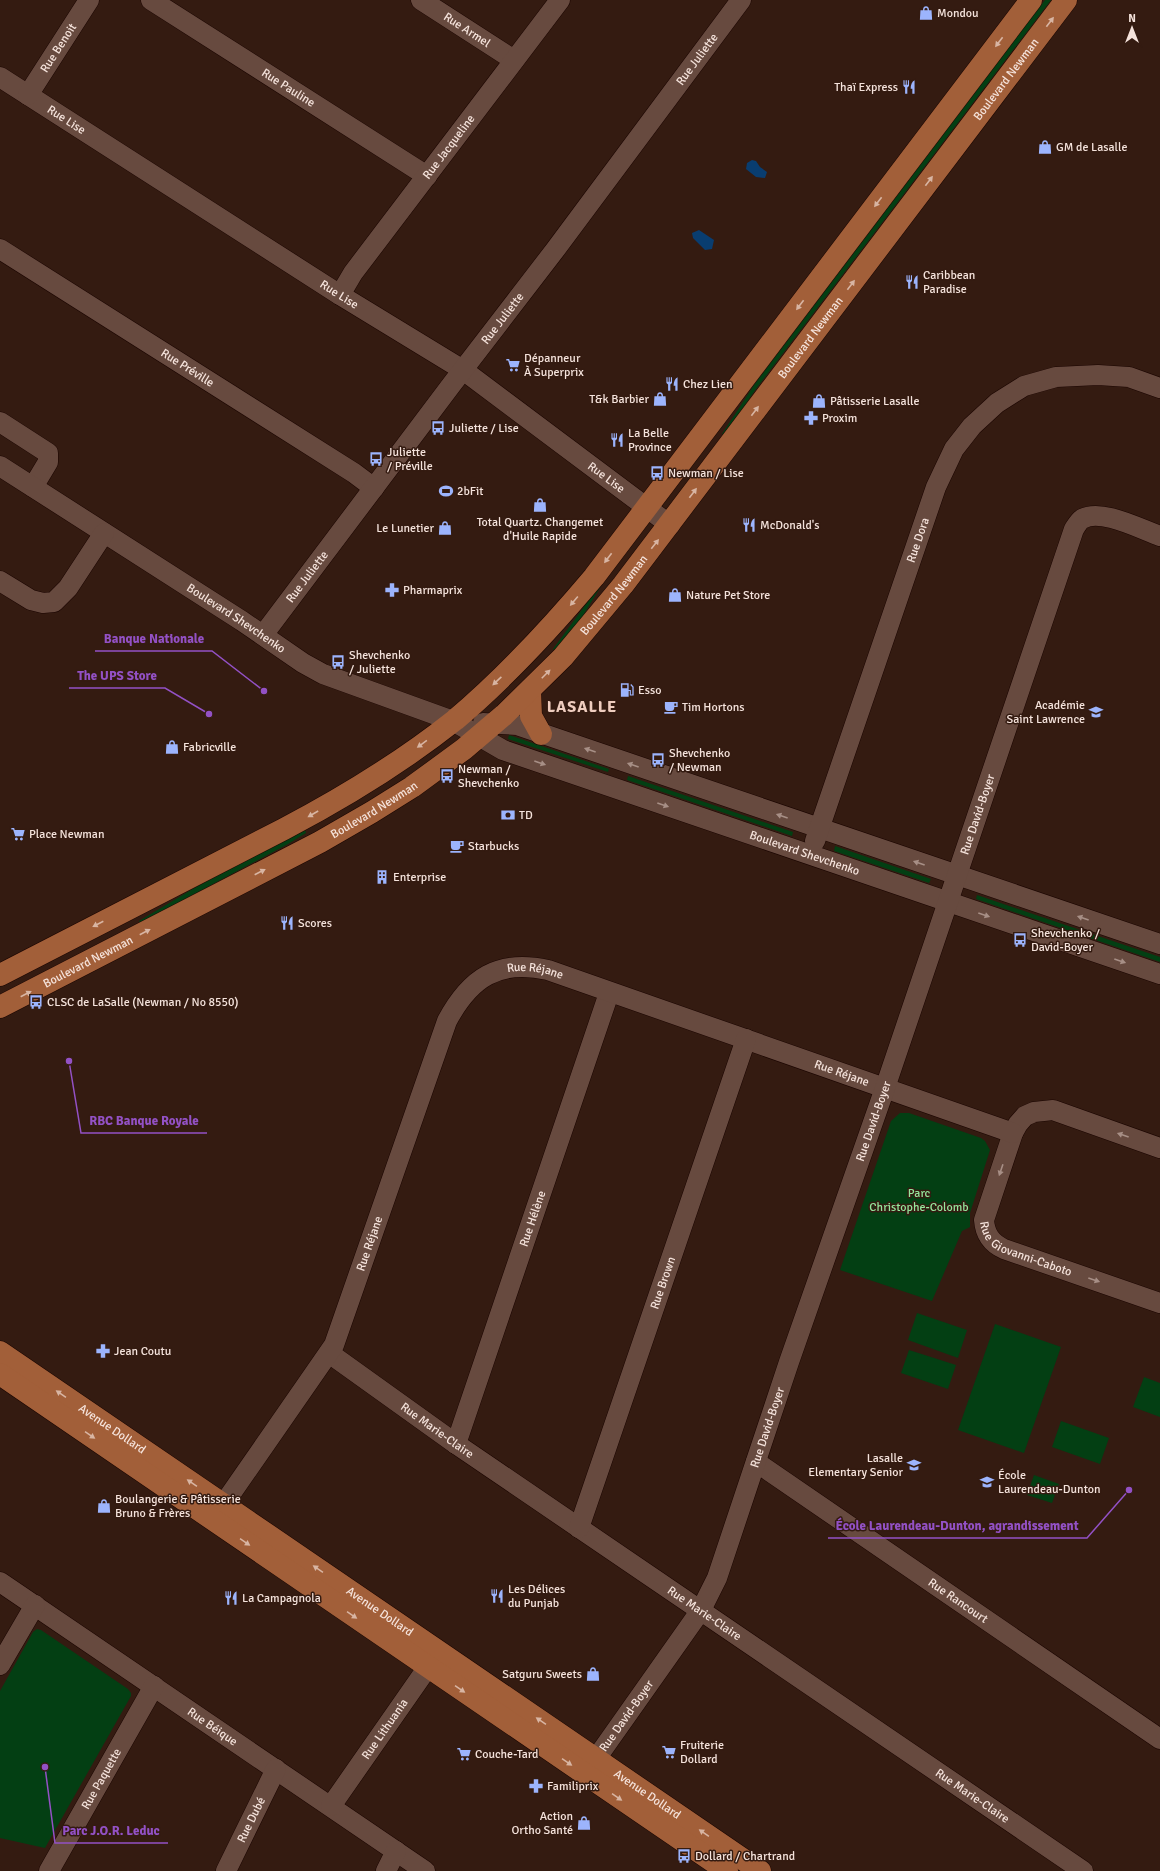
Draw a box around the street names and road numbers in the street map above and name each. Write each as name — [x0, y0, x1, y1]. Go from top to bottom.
street label: Rue Armel — [441, 9, 494, 51]
street label: Rue Benoit — [37, 20, 80, 75]
street label: Rue Juliette — [673, 30, 721, 88]
street label: Boulevard Newman — [970, 35, 1042, 123]
street label: Rue Pauline — [259, 65, 318, 110]
street label: Rue Lise — [44, 102, 89, 137]
street label: Rue Jacqueline — [419, 111, 478, 182]
street label: Rue Lise — [317, 277, 361, 312]
street label: Rue Juliette — [478, 290, 527, 347]
street label: Boulevard Newman — [774, 293, 846, 382]
street label: Rue Préville — [158, 345, 217, 390]
street label: Rue Lise — [585, 459, 628, 496]
street label: Rue Dora — [903, 516, 932, 565]
street label: Rue Juliette — [283, 548, 331, 606]
street label: Boulevard Newman — [577, 552, 651, 638]
street label: Boulevard Shevchenko — [184, 580, 289, 656]
street label: Rue David-Boyer — [957, 772, 998, 857]
street label: Boulevard Newman — [328, 778, 421, 842]
street label: Boulevard Shevchenko — [748, 827, 862, 879]
street label: Boulevard Newman — [40, 932, 135, 991]
street label: Rue Réjane — [506, 959, 566, 982]
street label: Rue Réjane — [812, 1056, 871, 1090]
street label: Rue David-Boyer — [852, 1079, 894, 1163]
street label: Rue Hélène — [516, 1189, 549, 1249]
street label: Rue Réjane — [353, 1214, 386, 1273]
street label: Rue Giovanni-Caboto — [977, 1220, 1074, 1279]
street label: Rue Brown — [647, 1255, 679, 1311]
street label: Rue David-Boyer — [747, 1385, 788, 1470]
street label: Rue Marie-Claire — [398, 1399, 477, 1461]
street label: Avenue Dollard — [76, 1401, 149, 1457]
street label: Rue Rancourt — [925, 1575, 991, 1626]
street label: Avenue Dollard — [343, 1583, 416, 1640]
street label: Rue Marie-Claire — [665, 1583, 745, 1644]
street label: Rue David-Boyer — [596, 1677, 657, 1754]
street label: Rue Lithuania — [358, 1696, 411, 1762]
street label: Rue Béique — [184, 1704, 241, 1749]
street label: Rue Paquette — [78, 1746, 125, 1812]
street label: Rue Marie-Claire — [932, 1765, 1012, 1826]
street label: Avenue Dollard — [611, 1766, 684, 1822]
street label: Rue Dubé — [234, 1795, 269, 1845]

